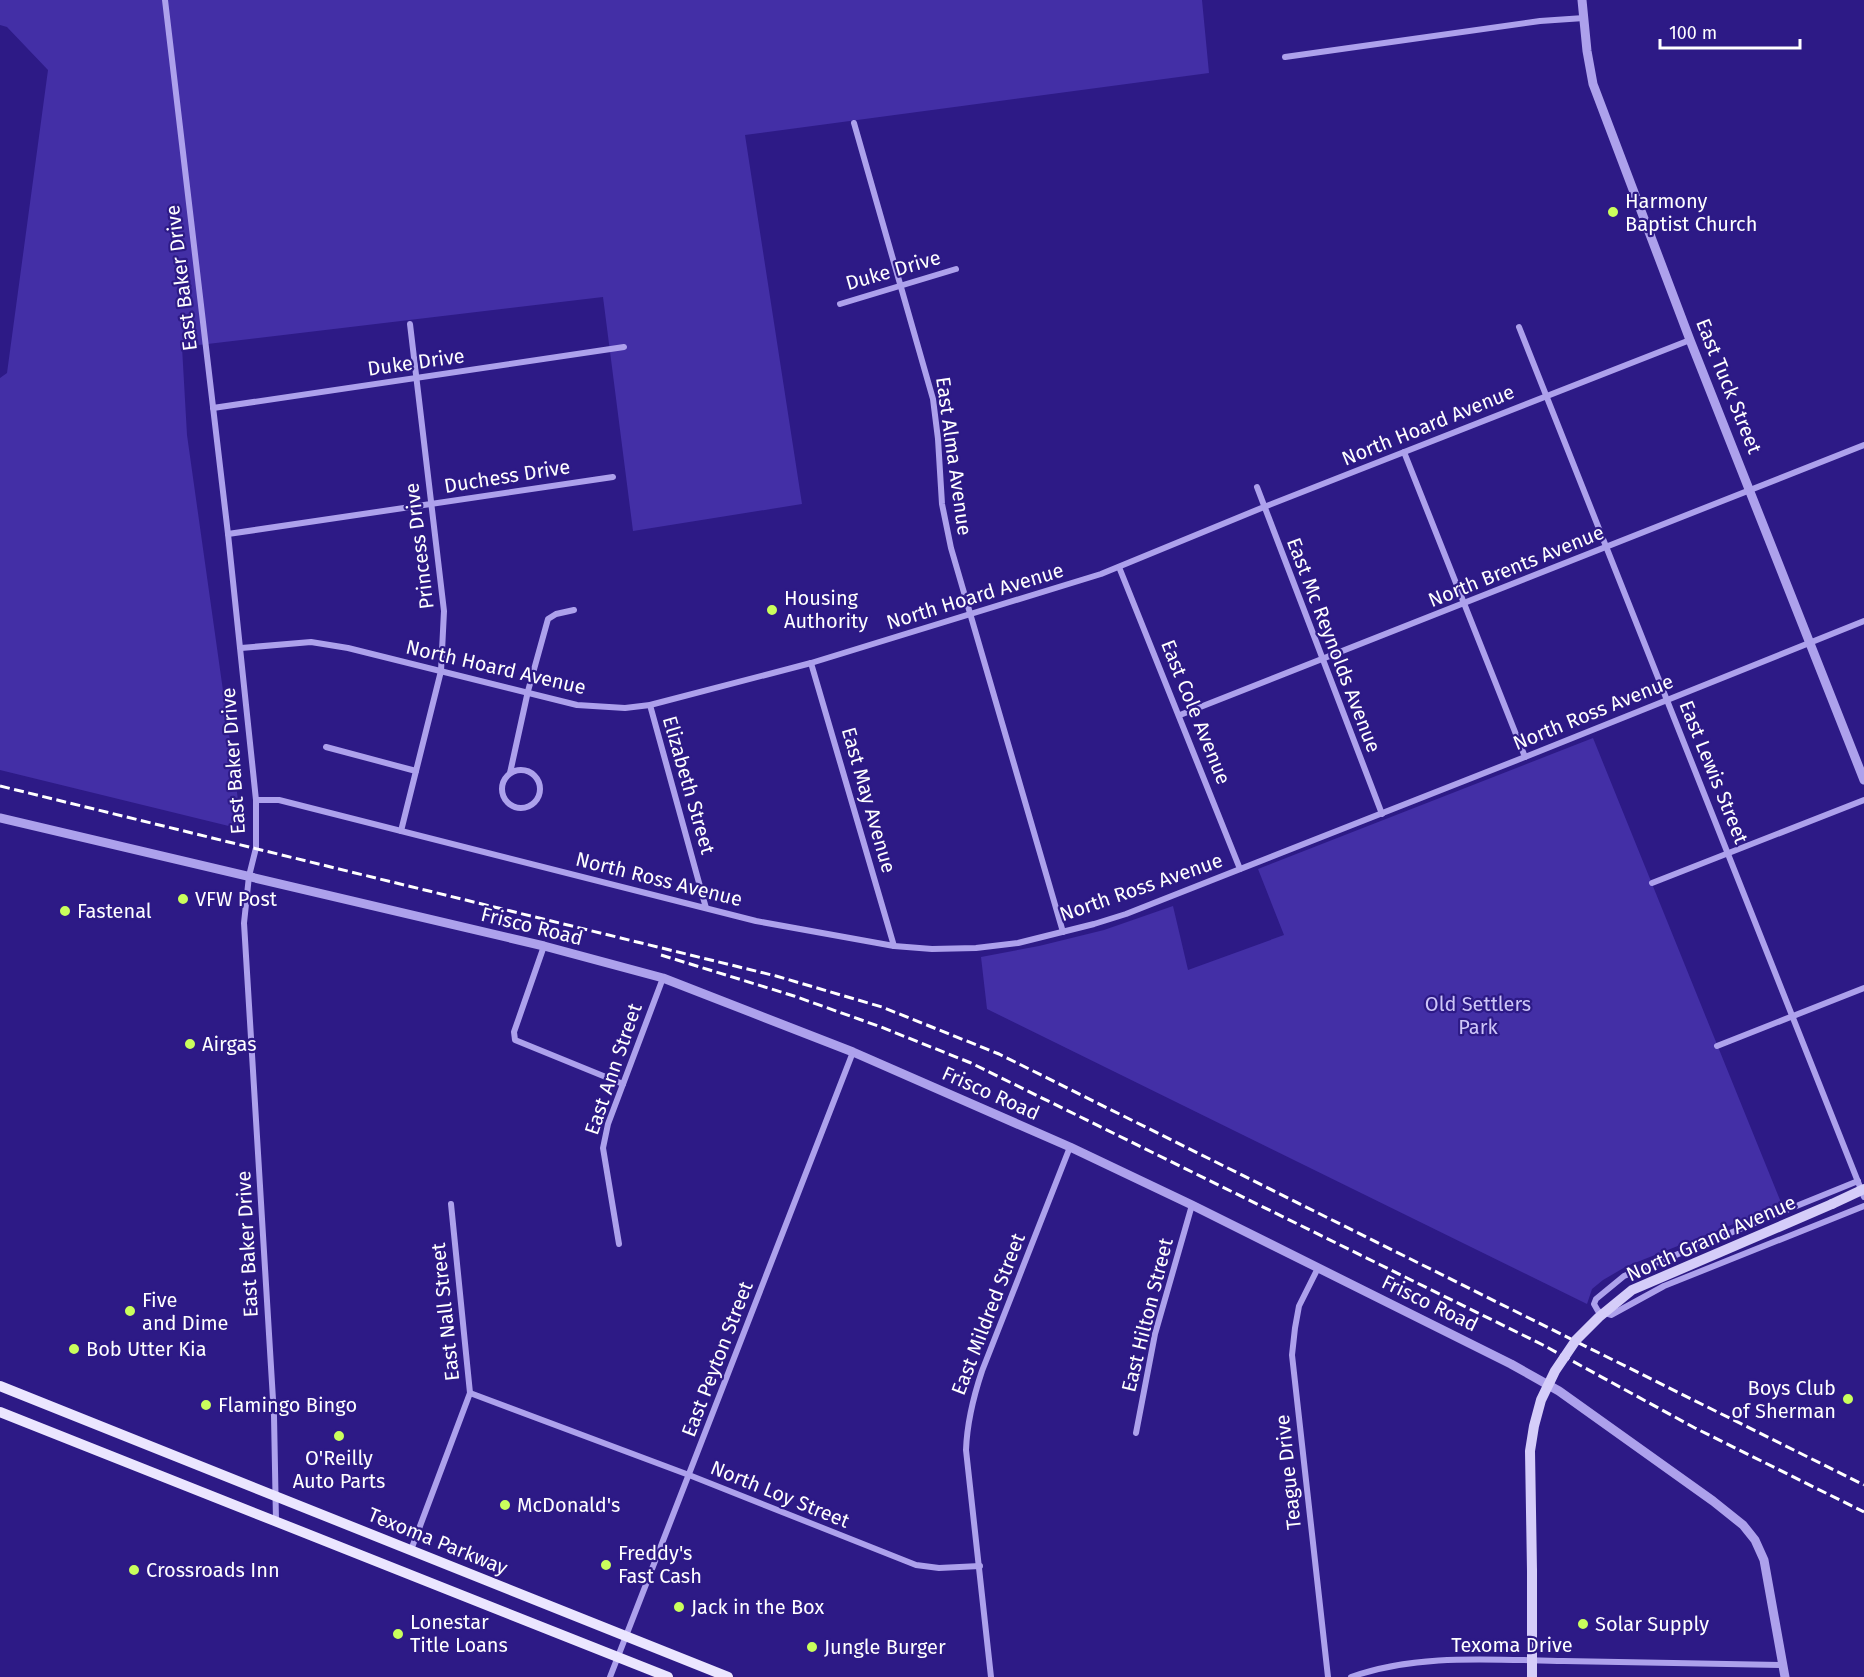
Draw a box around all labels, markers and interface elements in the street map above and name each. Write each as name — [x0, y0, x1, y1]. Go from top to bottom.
scale bar — [1660, 12, 1800, 50]
text: 100 m — [1669, 22, 1717, 44]
place label: Harmony Baptist Church — [1625, 189, 1757, 236]
street label: East Baker Drive — [160, 204, 202, 352]
marker: Harmony Baptist Church — [1606, 205, 1620, 219]
street label: Duke Drive — [843, 245, 943, 295]
street label: East Tuck Street — [1691, 315, 1767, 458]
street label: Duke Drive — [366, 343, 466, 381]
street label: East Alma Avenue — [931, 375, 977, 537]
street label: North Hoard Avenue — [1338, 379, 1518, 471]
street label: Duchess Drive — [442, 454, 572, 498]
street label: Princess Drive — [399, 481, 439, 611]
street label: North Brents Avenue — [1425, 520, 1607, 612]
street label: East Mc Reynolds Avenue — [1282, 534, 1386, 756]
street label: North Hoard Avenue — [883, 558, 1067, 634]
place label: Housing Authority — [784, 586, 868, 633]
marker: Housing Authority — [765, 603, 779, 617]
street label: North Hoard Avenue — [404, 635, 588, 699]
street label: East Cole Avenue — [1156, 636, 1236, 788]
street label: North Ross Avenue — [1509, 669, 1677, 755]
street label: East Baker Drive — [216, 687, 250, 835]
street label: East Lewis Street — [1674, 697, 1754, 848]
street label: Elizabeth Street — [658, 713, 720, 858]
street label: East May Avenue — [837, 724, 901, 876]
street label: North Ross Avenue — [573, 847, 745, 911]
street label: North Ross Avenue — [1056, 848, 1226, 926]
place label: VFW Post — [195, 887, 278, 911]
marker: VFW Post — [176, 892, 190, 906]
place label: Fastenal — [77, 899, 152, 923]
street label: Frisco Road — [479, 902, 585, 950]
marker: Fastenal — [58, 904, 72, 918]
park label: Old Settlers Park — [1425, 992, 1531, 1039]
street label: East Ann Street — [579, 999, 647, 1138]
place label: Airgas — [202, 1032, 257, 1056]
marker: Airgas — [183, 1037, 197, 1051]
street label: Frisco Road — [939, 1061, 1043, 1125]
street label: East Baker Drive — [231, 1170, 263, 1318]
street label: North Grand Avenue — [1622, 1190, 1800, 1286]
street label: East Mildred Street — [946, 1229, 1030, 1398]
street label: East Hilton Street — [1116, 1235, 1178, 1395]
street label: East Nall Street — [426, 1241, 464, 1382]
street label: Frisco Road — [1378, 1269, 1482, 1337]
street label: East Peyton Street — [676, 1277, 758, 1440]
place label: Five and Dime — [142, 1288, 228, 1335]
marker: Five and Dime — [123, 1304, 137, 1318]
place label: Bob Utter Kia — [86, 1337, 207, 1361]
marker: Bob Utter Kia — [67, 1342, 81, 1356]
place label: Boys Club of Sherman — [1731, 1376, 1836, 1423]
marker: Boys Club of Sherman — [1841, 1392, 1855, 1406]
place label: Flamingo Bingo — [218, 1393, 357, 1417]
marker: Flamingo Bingo — [199, 1398, 213, 1412]
street label: Teague Drive — [1270, 1413, 1306, 1531]
marker: O'Reilly Auto Parts — [332, 1429, 346, 1443]
place label: O'Reilly Auto Parts — [293, 1446, 385, 1493]
street label: North Loy Street — [707, 1455, 854, 1533]
place label: McDonald's — [517, 1493, 620, 1517]
marker: McDonald's — [498, 1498, 512, 1512]
street label: Texoma Parkway — [365, 1502, 511, 1580]
place label: Freddy's Fast Cash — [618, 1541, 702, 1588]
place label: Crossroads Inn — [146, 1558, 280, 1582]
marker: Freddy's Fast Cash — [599, 1558, 613, 1572]
marker: Crossroads Inn — [127, 1563, 141, 1577]
place label: Jack in the Box — [691, 1595, 825, 1619]
marker: Jack in the Box — [672, 1600, 686, 1614]
place label: Lonestar Title Loans — [410, 1610, 508, 1657]
place label: Solar Supply — [1595, 1612, 1709, 1636]
marker: Solar Supply — [1576, 1617, 1590, 1631]
marker: Lonestar Title Loans — [391, 1627, 405, 1641]
street label: Texoma Drive — [1451, 1633, 1573, 1657]
place label: Jungle Burger — [824, 1635, 946, 1659]
marker: Jungle Burger — [805, 1640, 819, 1654]

